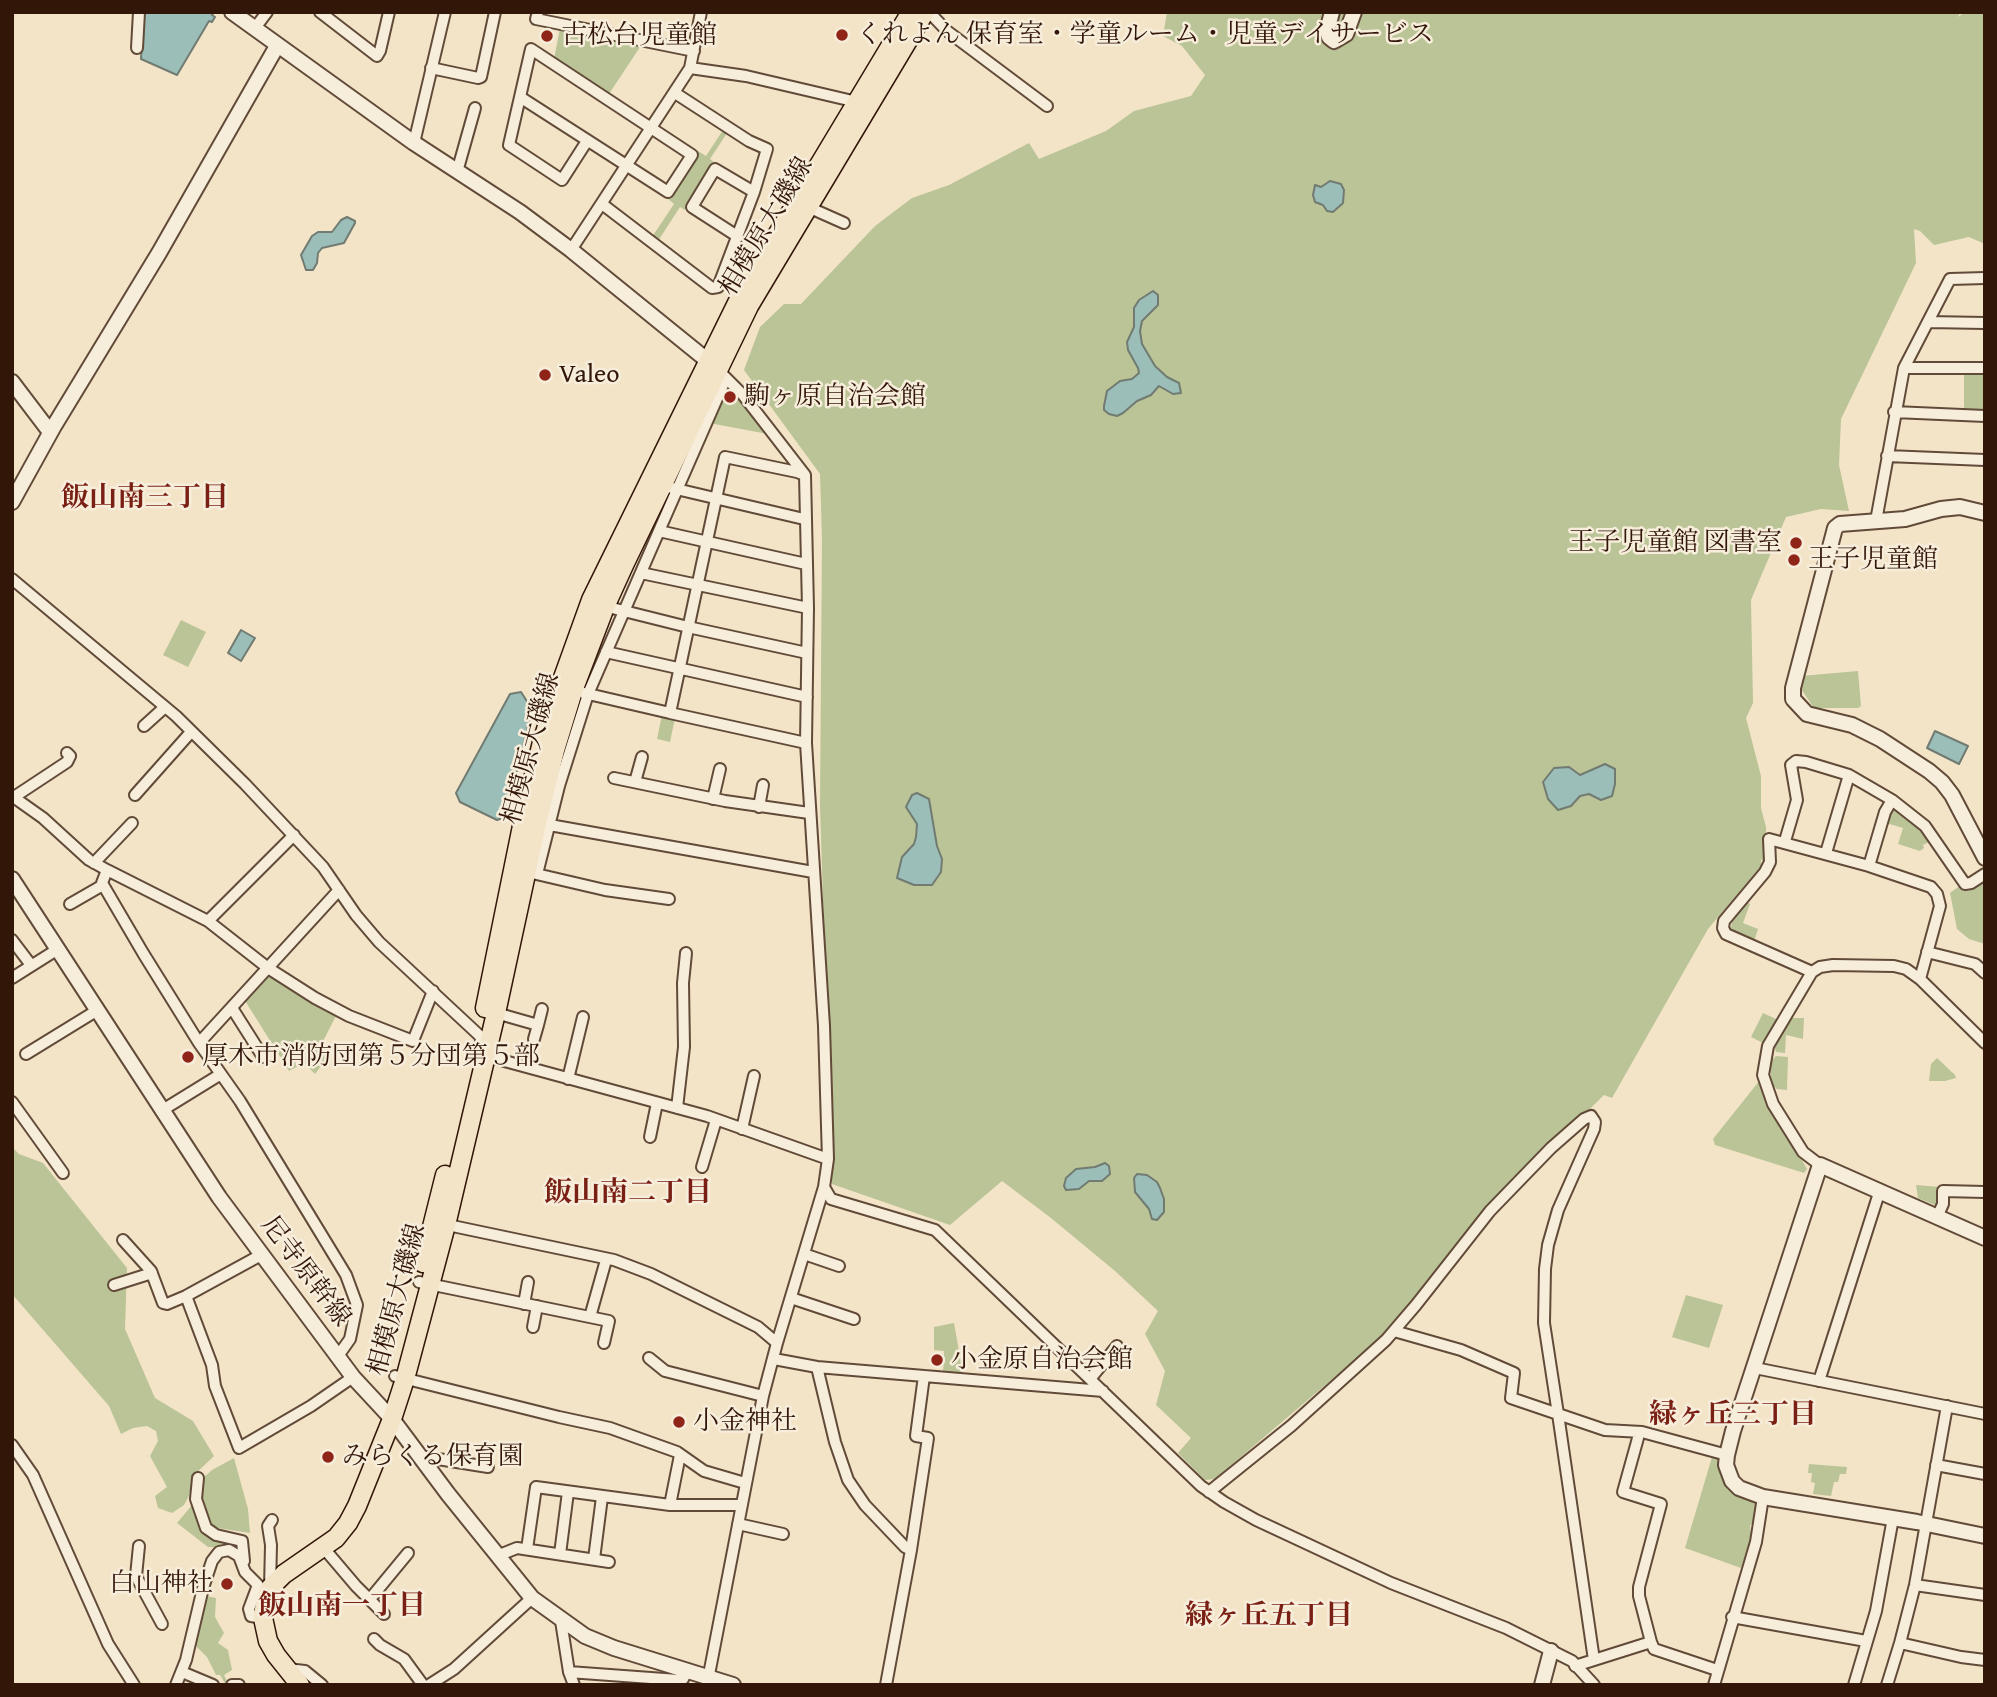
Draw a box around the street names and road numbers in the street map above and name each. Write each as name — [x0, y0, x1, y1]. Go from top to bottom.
street label: 相模原大磯線 — [713, 152, 821, 302]
street label: 相模原大磯線 — [497, 670, 567, 828]
street label: 尼寺原幹線 — [253, 1211, 357, 1333]
street label: 相模原大磯線 — [363, 1221, 433, 1379]

